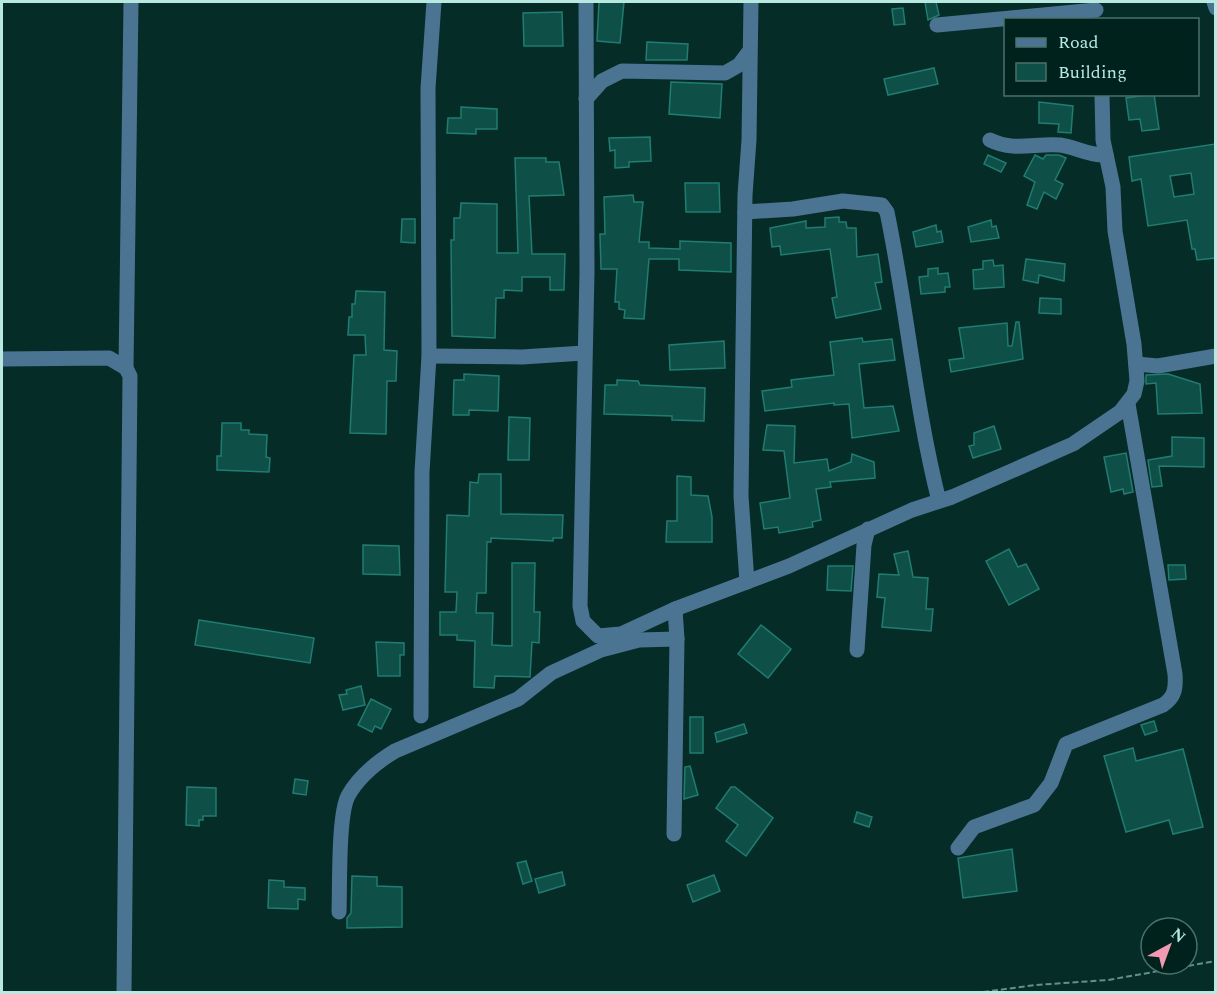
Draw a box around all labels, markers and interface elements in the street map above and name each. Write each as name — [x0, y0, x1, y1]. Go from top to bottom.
legend — [1004, 18, 1199, 96]
text: Road — [1058, 29, 1099, 56]
text: Building — [1058, 59, 1127, 86]
north arrow — [1139, 916, 1199, 976]
text: N — [1165, 922, 1191, 949]

